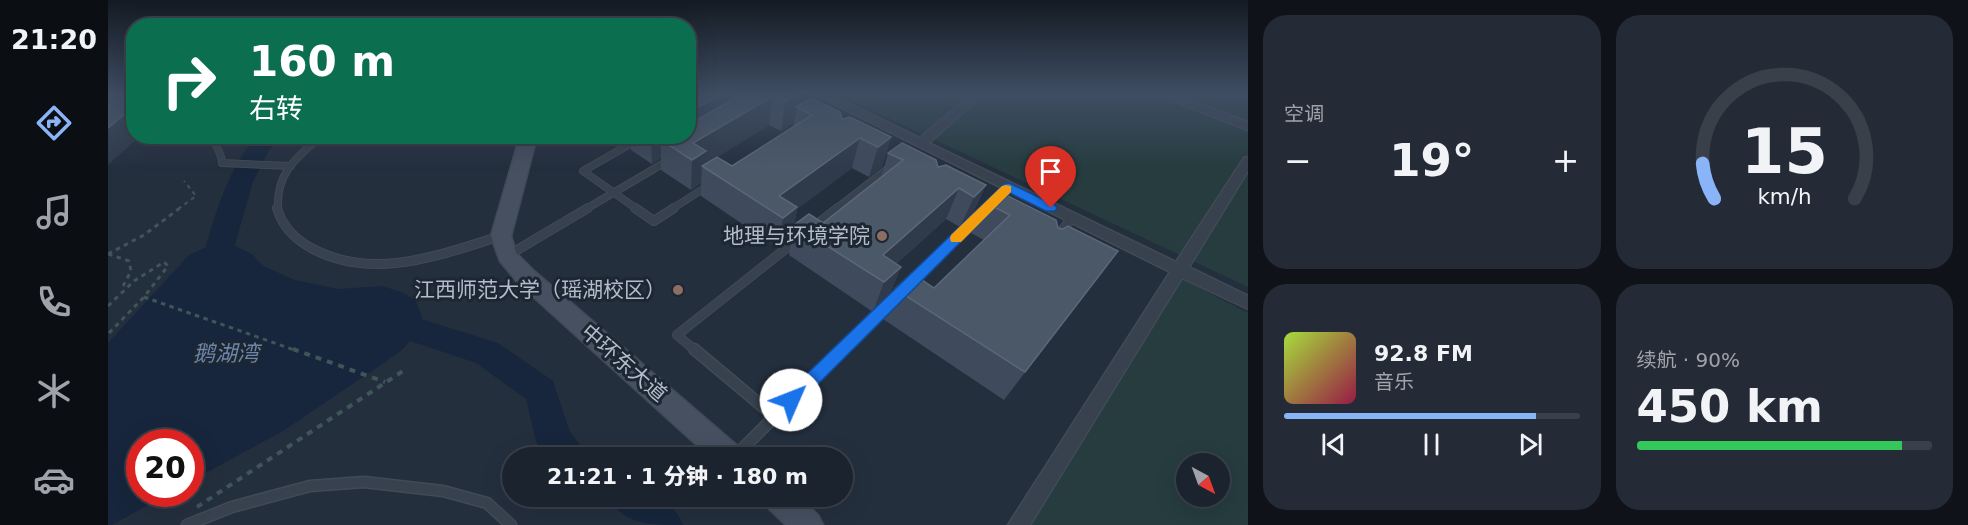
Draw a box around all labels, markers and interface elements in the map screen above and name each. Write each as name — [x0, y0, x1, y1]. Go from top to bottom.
text: 21:20 — [11, 24, 97, 55]
text: 160 m — [249, 37, 395, 86]
icon: right — [150, 42, 228, 120]
text: 右转 — [249, 93, 303, 124]
icon: directions — [33, 102, 75, 144]
text: 空调 — [1284, 102, 1324, 126]
text: 15 — [1741, 115, 1828, 188]
text: 19° — [1389, 134, 1474, 187]
text: − — [1284, 141, 1312, 180]
text: + — [1552, 141, 1580, 180]
pin — [1025, 146, 1076, 208]
icon: arrive — [1034, 155, 1067, 188]
text: km/h — [1757, 184, 1811, 209]
icon: music — [33, 191, 75, 233]
place label: 地理与环境学院 — [723, 224, 870, 248]
marker: 地理与环境学院 — [875, 229, 889, 243]
place label: 江西师范大学（瑶湖校区） — [414, 278, 666, 302]
icon: phone — [33, 281, 75, 323]
marker: 江西师范大学（瑶湖校区） — [671, 283, 685, 297]
street label: 中环东大道 — [577, 320, 671, 406]
water label: 鹅湖湾 — [193, 341, 263, 366]
text: 92.8 FM — [1374, 341, 1473, 366]
text: 续航 · 90% — [1637, 348, 1740, 372]
position arrow — [759, 368, 823, 432]
icon: climate — [33, 370, 75, 412]
text: 音乐 — [1374, 370, 1414, 394]
text: 450 km — [1637, 380, 1823, 433]
icon: previous — [1317, 428, 1350, 461]
icon: pause — [1415, 428, 1448, 461]
icon: next — [1514, 428, 1547, 461]
speed limit sign: 20 — [126, 429, 204, 507]
north arrow — [1176, 453, 1230, 507]
map controls — [1176, 453, 1230, 507]
icon: car — [33, 459, 75, 501]
text: 21:21 · 1 分钟 · 180 m — [547, 464, 808, 489]

